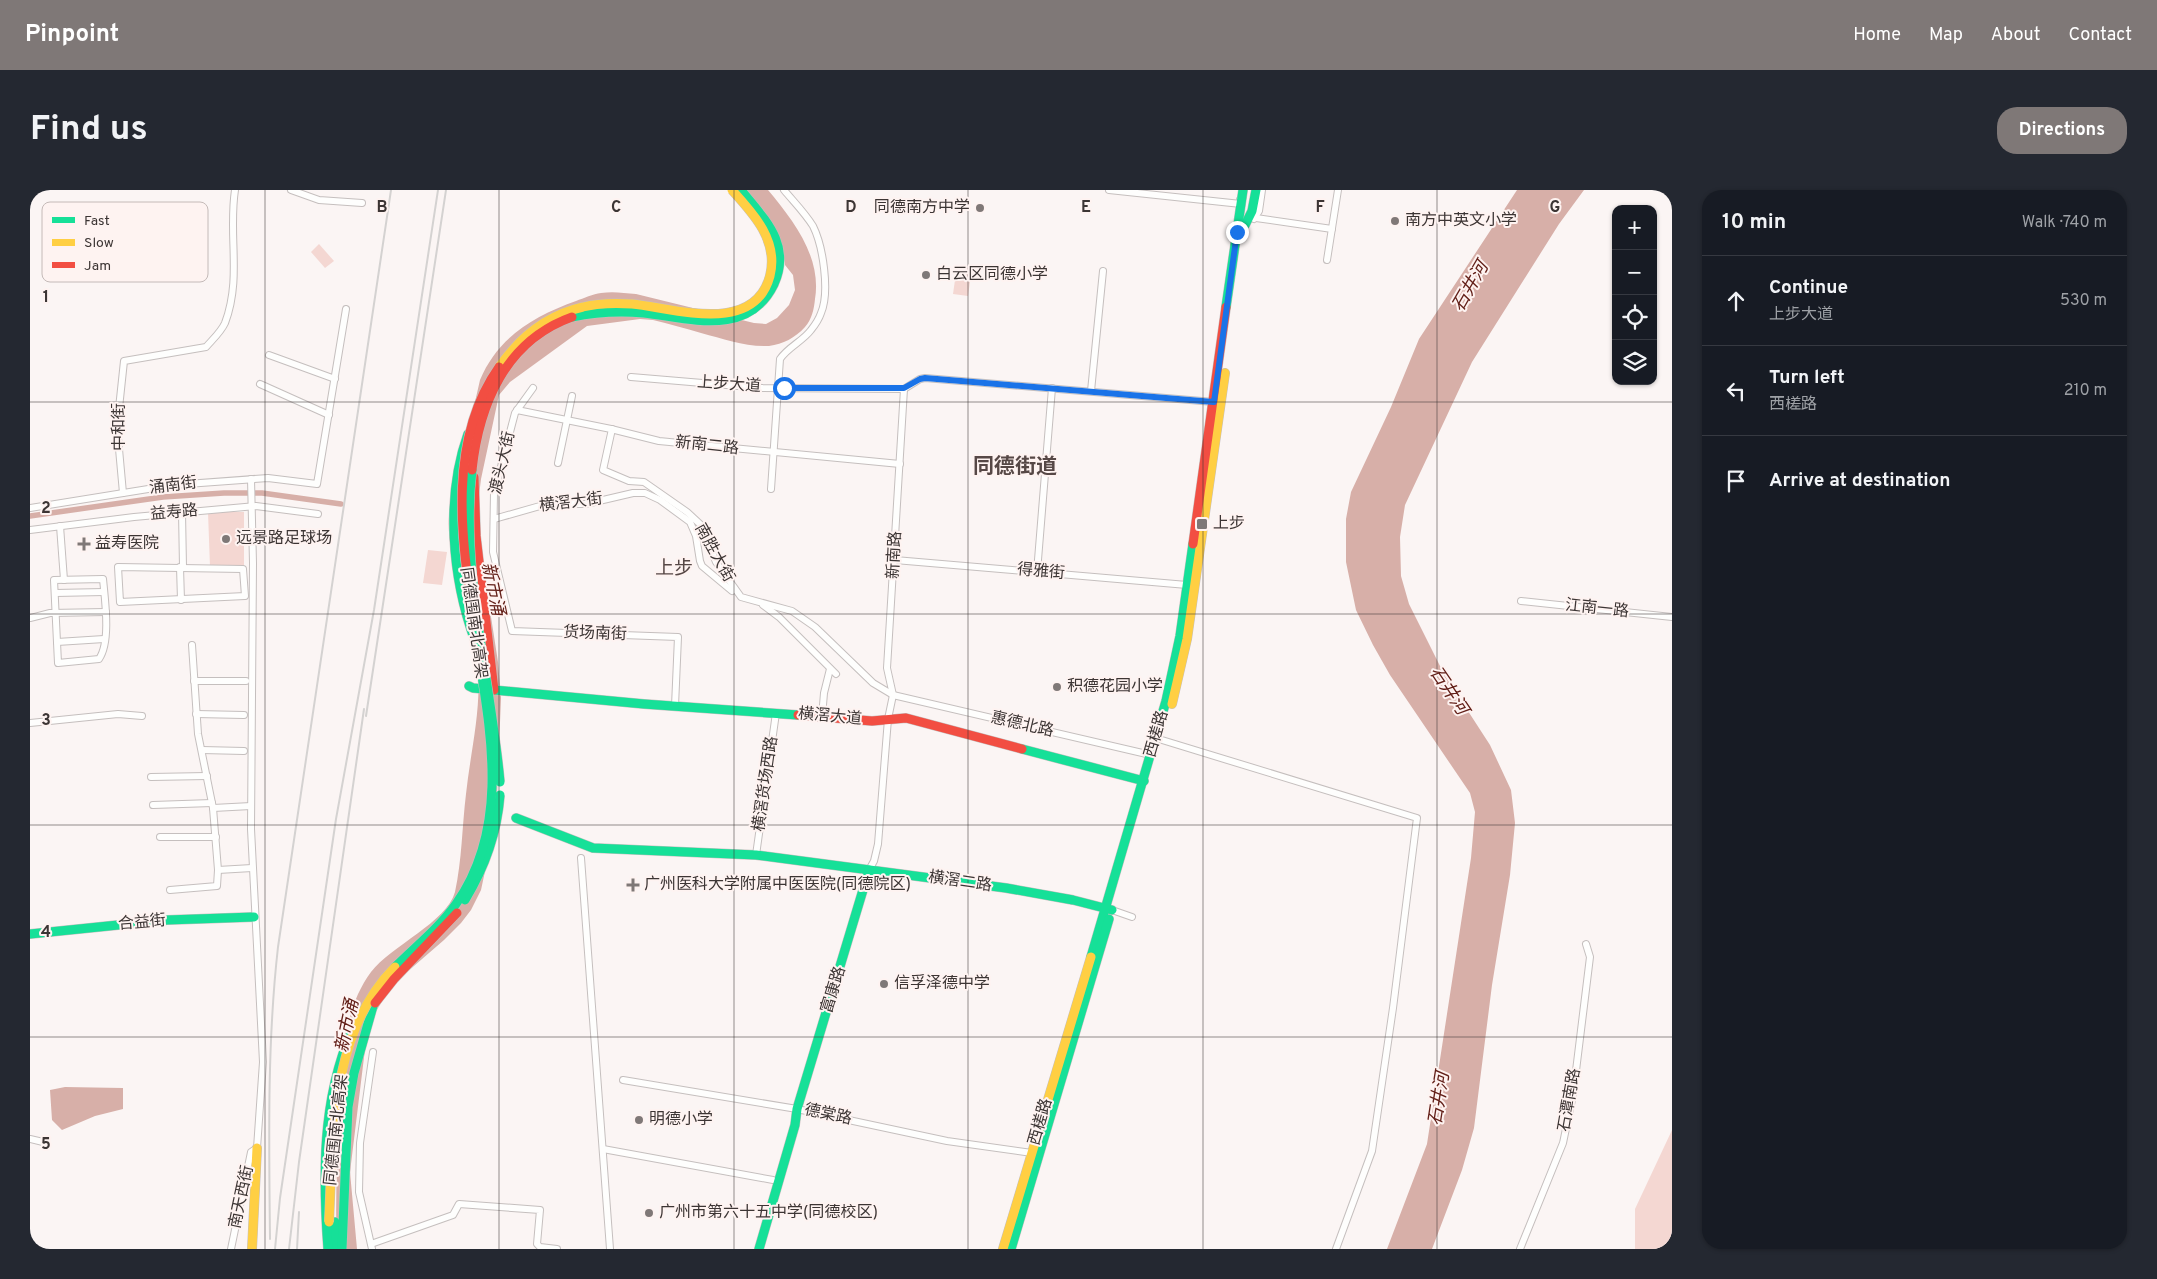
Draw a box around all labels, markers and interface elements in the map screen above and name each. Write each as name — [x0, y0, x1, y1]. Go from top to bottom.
text: Pinpoint — [25, 20, 119, 50]
text: Home — [1853, 24, 1901, 47]
text: Map — [1929, 24, 1963, 47]
text: About — [1991, 24, 2040, 47]
text: Contact — [2068, 24, 2132, 47]
button: Directions — [1997, 107, 2127, 154]
text: Find us — [30, 108, 148, 152]
text: B — [376, 198, 388, 218]
text: C — [611, 198, 621, 218]
text: D — [845, 198, 857, 218]
place label: 同德南方中学 — [874, 198, 970, 218]
text: E — [1081, 198, 1091, 218]
text: F — [1315, 198, 1325, 218]
text: G — [1550, 198, 1560, 218]
legend — [42, 202, 208, 282]
marker: 同德南方中学 — [974, 202, 986, 214]
map controls — [1612, 205, 1657, 385]
button: + — [1612, 205, 1657, 250]
text: 10 min — [1722, 209, 1786, 236]
place label: 南方中英文小学 — [1405, 211, 1517, 231]
text: Fast — [84, 213, 110, 230]
text: Walk · 740 m — [2022, 213, 2107, 233]
marker: 南方中英文小学 — [1389, 215, 1401, 227]
route end — [1226, 221, 1249, 244]
text: Slow — [84, 235, 114, 252]
button: − — [1612, 250, 1657, 295]
water label: 石井河 — [1448, 255, 1496, 316]
text: Jam — [84, 258, 111, 275]
place label: 白云区同德小学 — [936, 265, 1048, 285]
marker: 白云区同德小学 — [920, 269, 932, 281]
text: Continue — [1769, 276, 1848, 300]
icon: ahead — [1722, 287, 1750, 315]
text: 1 — [43, 288, 49, 308]
text: 530 m — [2060, 291, 2107, 311]
button: locate — [1612, 295, 1657, 340]
text: 上步大道 — [1769, 305, 1833, 325]
button: layers — [1612, 340, 1657, 385]
text: Turn left — [1769, 366, 1845, 390]
street label: 上步大道 — [696, 373, 762, 397]
route start — [773, 377, 796, 400]
icon: left — [1722, 377, 1750, 405]
text: 210 m — [2064, 381, 2107, 401]
text: 西槎路 — [1769, 395, 1817, 415]
street label: 中和街 — [110, 403, 130, 451]
street label: 渡头大街 — [486, 430, 520, 496]
street label: 新南二路 — [674, 433, 740, 459]
district label: 同德街道 — [973, 454, 1057, 481]
icon: arrive — [1722, 467, 1750, 495]
text: Arrive at destination — [1769, 469, 1950, 493]
street label: 涌南街 — [148, 473, 198, 499]
street label: 横滘大街 — [538, 489, 604, 517]
text: 2 — [41, 499, 51, 519]
street label: 益寿路 — [149, 501, 199, 525]
place label: 上步 — [1213, 514, 1245, 534]
marker: 上步 — [1195, 517, 1209, 531]
street label: 南胜大街 — [690, 520, 738, 586]
place label: 远景路足球场 — [236, 529, 332, 549]
street label: 新南路 — [884, 531, 906, 579]
marker: 远景路足球场 — [220, 533, 232, 545]
place label: 益寿医院 — [95, 534, 159, 554]
marker: 益寿医院 — [77, 537, 91, 551]
district label: 上步 — [655, 557, 693, 581]
water label: 新市涌 — [475, 560, 509, 620]
street label: 得雅街 — [1016, 560, 1066, 584]
street label: 同德围南北高架 — [455, 566, 491, 680]
street label: 江南一路 — [1564, 596, 1630, 622]
street label: 货场南街 — [563, 623, 627, 645]
water label: 石井河 — [1423, 662, 1474, 722]
place label: 积德花园小学 — [1067, 677, 1163, 697]
marker: 积德花园小学 — [1051, 681, 1063, 693]
street label: 横滘大道 — [797, 704, 863, 730]
street label: 惠德北路 — [989, 708, 1055, 742]
street label: 西槎路 — [1141, 708, 1173, 760]
text: 3 — [41, 711, 51, 731]
street label: 横滘货场西路 — [749, 735, 783, 833]
street label: 横滘二路 — [927, 868, 993, 896]
place label: 广州医科大学附属中医医院(同德院区) — [644, 875, 911, 895]
marker: 广州医科大学附属中医医院(同德院区) — [626, 878, 640, 892]
street label: 合益街 — [117, 911, 167, 935]
text: 4 — [41, 923, 51, 943]
street label: 富康路 — [817, 964, 851, 1016]
place label: 信孚泽德中学 — [894, 974, 990, 994]
marker: 信孚泽德中学 — [878, 978, 890, 990]
water label: 新市涌 — [331, 995, 365, 1055]
street label: 石潭南路 — [1555, 1067, 1585, 1133]
water label: 石井河 — [1424, 1068, 1456, 1127]
street label: 同德围南北高架 — [321, 1073, 353, 1187]
street label: 西槎路 — [1025, 1096, 1057, 1148]
street label: 德棠路 — [802, 1100, 854, 1130]
place label: 明德小学 — [649, 1110, 713, 1130]
marker: 明德小学 — [633, 1114, 645, 1126]
text: 5 — [41, 1135, 51, 1155]
street label: 南天西街 — [226, 1164, 258, 1230]
place label: 广州市第六十五中学(同德校区) — [659, 1203, 878, 1223]
marker: 广州市第六十五中学(同德校区) — [643, 1207, 655, 1219]

